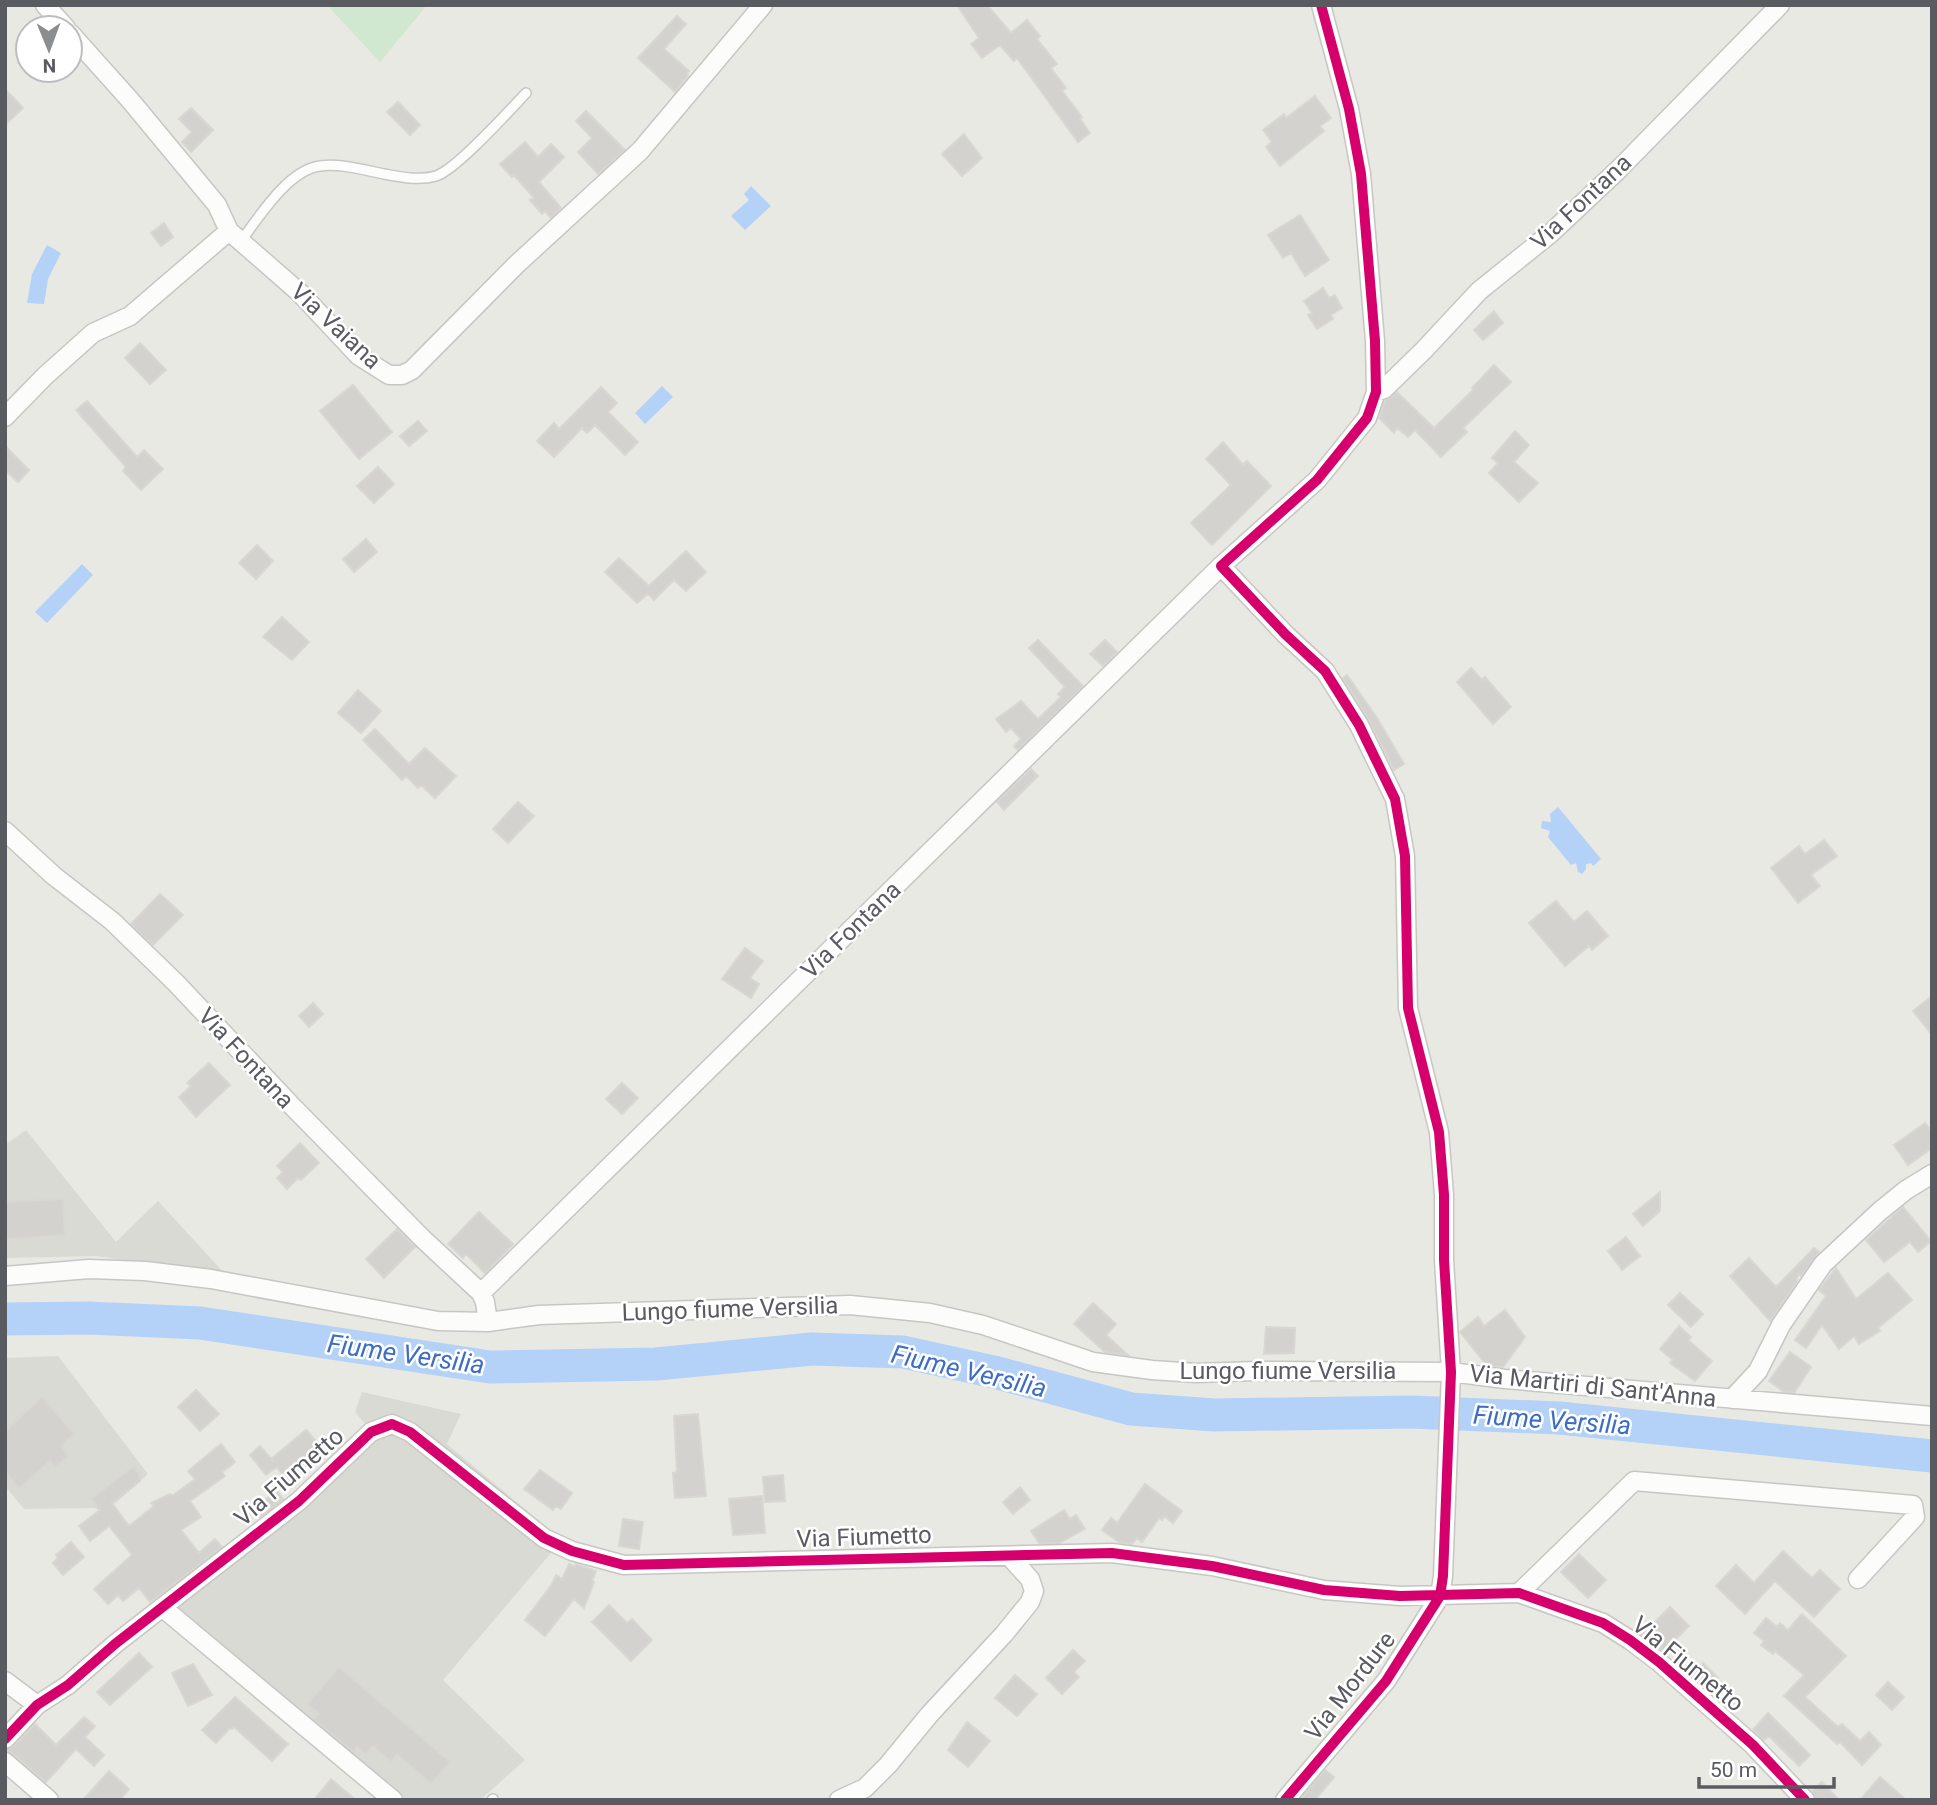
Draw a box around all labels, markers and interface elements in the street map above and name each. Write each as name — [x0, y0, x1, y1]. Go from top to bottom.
north arrow — [14, 14, 84, 84]
text: N — [42, 54, 56, 77]
street label: Via Fontana — [1525, 148, 1637, 256]
street label: Via Vaiana — [285, 277, 387, 375]
street label: Via Fontana — [795, 876, 907, 984]
street label: Via Fontana — [192, 1002, 300, 1114]
street label: Lungo fiume Versilia — [621, 1291, 839, 1327]
water label: Fiume Versilia — [325, 1328, 487, 1380]
water label: Fiume Versilia — [888, 1339, 1050, 1403]
street label: Lungo fiume Versilia — [1180, 1357, 1396, 1385]
street label: Via Martiri di Sant'Anna — [1468, 1359, 1718, 1413]
water label: Fiume Versilia — [1472, 1400, 1632, 1440]
street label: Via Fiumetto — [229, 1422, 349, 1532]
street label: Via Fiumetto — [796, 1521, 932, 1553]
street label: Via Fiumetto — [1627, 1611, 1749, 1717]
street label: Via Mordure — [1299, 1626, 1401, 1746]
scale bar — [1699, 1745, 1834, 1789]
text: 50 m — [1710, 1758, 1757, 1782]

